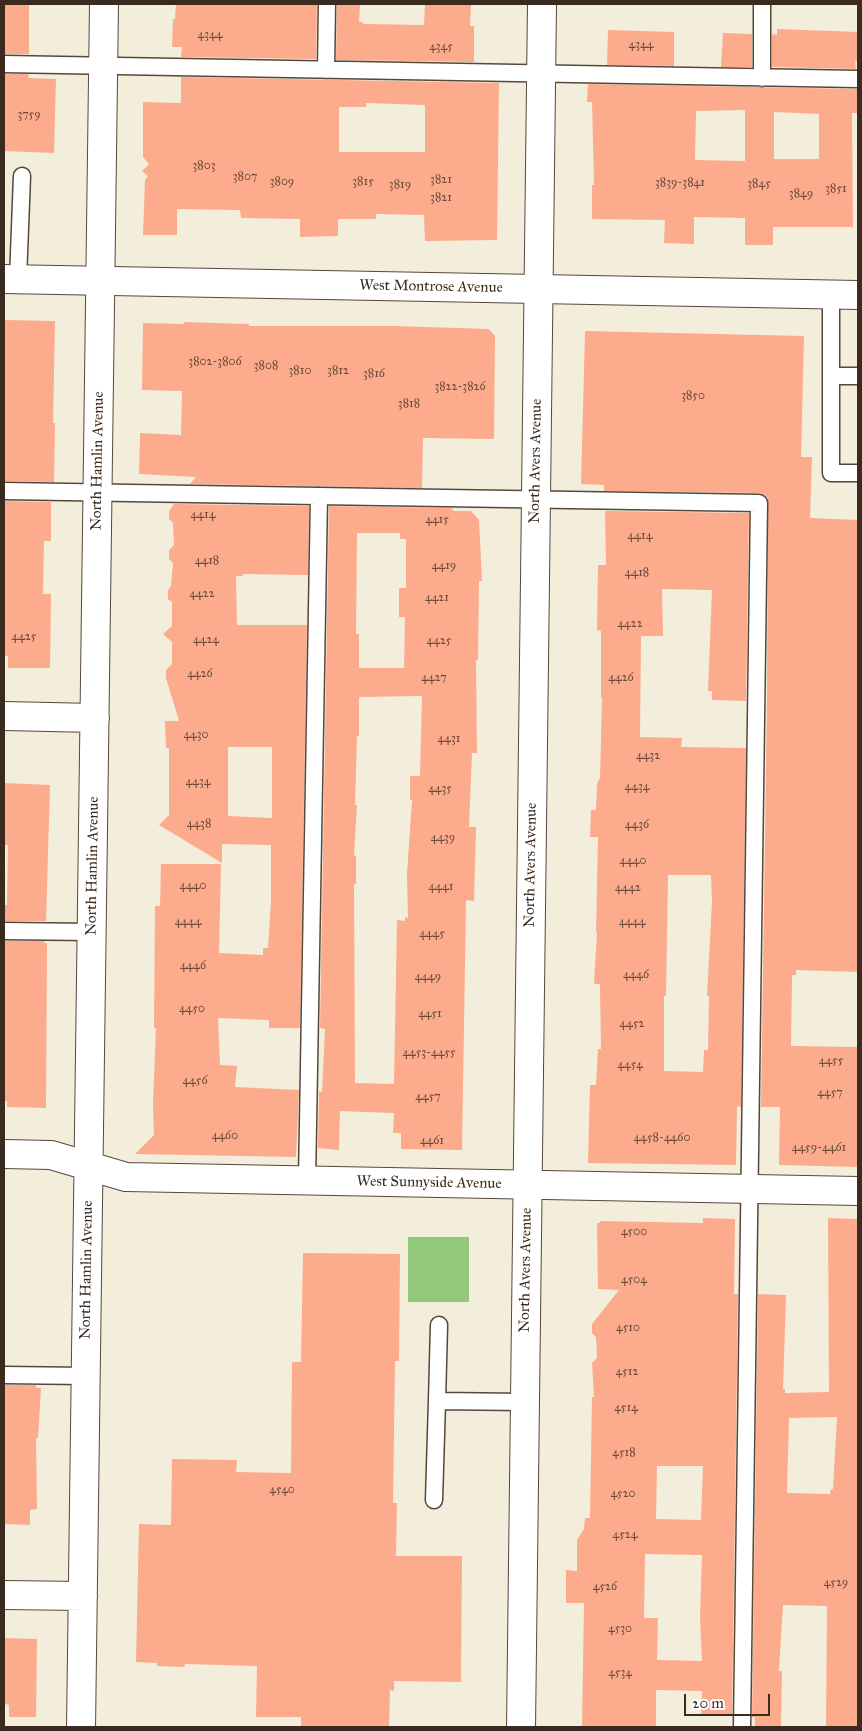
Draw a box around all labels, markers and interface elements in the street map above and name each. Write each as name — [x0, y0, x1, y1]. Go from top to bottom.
house number: 4344 — [198, 28, 222, 42]
house number: 4344 — [629, 38, 653, 52]
house number: 4345 — [429, 40, 453, 54]
house number: 3759 — [17, 108, 41, 122]
house number: 3803 — [193, 159, 215, 173]
house number: 3807 — [233, 170, 257, 184]
house number: 3821 — [430, 173, 452, 187]
house number: 3809 — [270, 175, 294, 189]
house number: 3815 — [352, 175, 374, 189]
house number: 3839-3841 — [655, 176, 705, 190]
house number: 3845 — [747, 177, 771, 191]
house number: 3819 — [389, 178, 411, 192]
house number: 3851 — [825, 182, 847, 196]
house number: 3849 — [789, 187, 813, 201]
house number: 3821 — [430, 191, 452, 205]
street label: West Montrose Avenue — [359, 277, 503, 297]
house number: 3802-3806 — [188, 355, 242, 369]
house number: 3808 — [254, 359, 278, 373]
house number: 3810 — [289, 364, 311, 378]
house number: 3812 — [327, 364, 349, 378]
house number: 3816 — [363, 367, 385, 381]
house number: 3822-3826 — [434, 380, 486, 394]
house number: 3850 — [681, 389, 705, 403]
street label: North Hamlin Avenue — [88, 391, 108, 531]
house number: 3818 — [398, 397, 420, 411]
street label: North Avers Avenue — [526, 398, 546, 524]
house number: 4414 — [191, 508, 215, 522]
house number: 4415 — [425, 513, 449, 527]
house number: 4414 — [628, 529, 652, 543]
house number: 4418 — [195, 554, 219, 568]
house number: 4419 — [432, 559, 456, 573]
house number: 4418 — [625, 566, 649, 580]
house number: 4422 — [189, 587, 215, 601]
house number: 4421 — [425, 591, 449, 605]
house number: 4422 — [617, 617, 643, 631]
house number: 4425 — [12, 630, 36, 644]
house number: 4424 — [193, 633, 219, 647]
house number: 4425 — [427, 634, 451, 648]
house number: 4426 — [187, 667, 213, 681]
house number: 4427 — [421, 671, 447, 685]
house number: 4426 — [608, 671, 634, 685]
house number: 4430 — [183, 728, 209, 742]
house number: 4431 — [438, 732, 460, 746]
house number: 4432 — [636, 749, 660, 763]
house number: 4434 — [186, 775, 210, 789]
house number: 4434 — [625, 780, 649, 794]
house number: 4435 — [428, 782, 452, 796]
street label: North Hamlin Avenue — [83, 796, 103, 936]
street label: North Avers Avenue — [521, 802, 541, 928]
house number: 4438 — [187, 817, 211, 831]
house number: 4436 — [625, 818, 649, 832]
house number: 4439 — [431, 831, 455, 845]
house number: 4440 — [619, 854, 647, 868]
house number: 4440 — [179, 879, 207, 893]
house number: 4441 — [429, 880, 453, 894]
house number: 4442 — [615, 881, 641, 895]
house number: 4444 — [175, 915, 201, 929]
house number: 4444 — [619, 915, 645, 929]
house number: 4445 — [419, 927, 445, 941]
house number: 4446 — [180, 959, 206, 973]
house number: 4446 — [623, 968, 649, 982]
house number: 4449 — [415, 970, 441, 984]
house number: 4450 — [179, 1002, 205, 1016]
house number: 4451 — [418, 1007, 442, 1021]
house number: 4452 — [620, 1017, 644, 1031]
house number: 4453-4455 — [402, 1046, 456, 1060]
house number: 4455 — [819, 1054, 843, 1068]
house number: 4454 — [617, 1058, 643, 1072]
house number: 4456 — [182, 1074, 208, 1088]
house number: 4457 — [817, 1086, 843, 1100]
house number: 4457 — [415, 1090, 441, 1104]
house number: 4460 — [212, 1129, 238, 1143]
house number: 4458-4460 — [634, 1131, 690, 1145]
house number: 4461 — [420, 1134, 444, 1148]
house number: 4459-4461 — [792, 1141, 846, 1155]
street label: West Sunnyside Avenue — [356, 1173, 502, 1193]
street label: North Hamlin Avenue — [77, 1200, 97, 1340]
street label: North Avers Avenue — [516, 1207, 536, 1333]
house number: 4500 — [621, 1225, 647, 1239]
house number: 4504 — [621, 1273, 647, 1287]
house number: 4510 — [616, 1321, 640, 1335]
house number: 4512 — [616, 1365, 638, 1379]
house number: 4514 — [614, 1401, 638, 1415]
house number: 4518 — [612, 1446, 636, 1460]
house number: 4540 — [269, 1483, 295, 1497]
house number: 4520 — [610, 1487, 636, 1501]
house number: 4524 — [613, 1528, 637, 1542]
house number: 4529 — [824, 1576, 848, 1590]
house number: 4526 — [593, 1580, 617, 1594]
house number: 4530 — [608, 1622, 632, 1636]
house number: 4534 — [608, 1666, 632, 1680]
scale bar — [687, 1684, 773, 1716]
text: 20 m — [692, 1694, 724, 1712]

